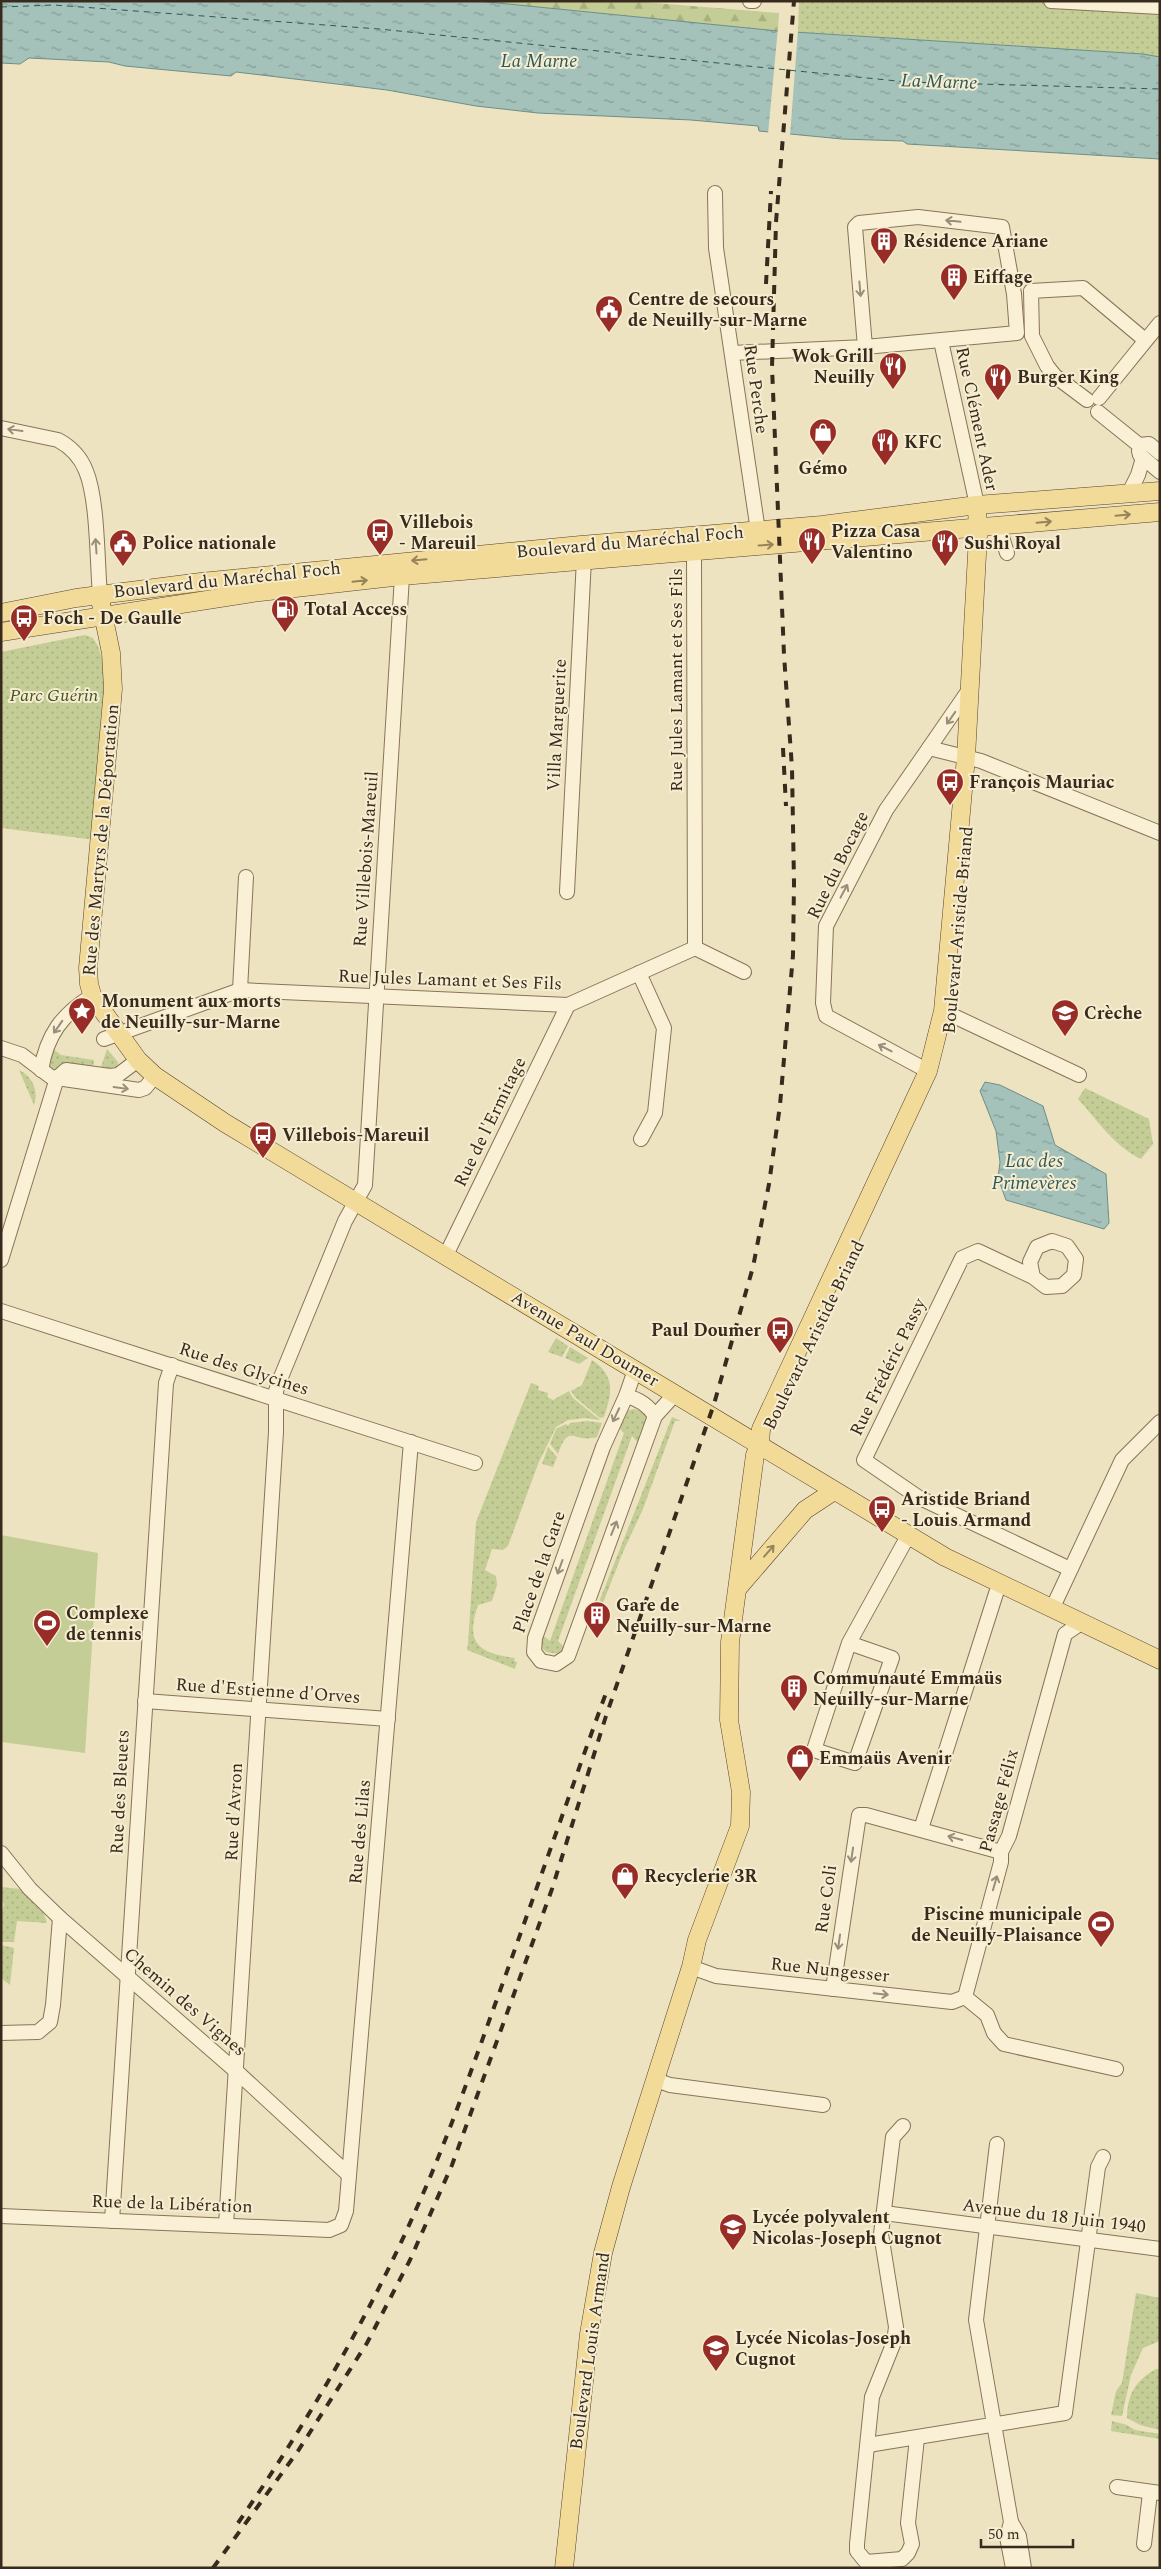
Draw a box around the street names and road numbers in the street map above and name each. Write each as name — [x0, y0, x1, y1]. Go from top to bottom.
street label: Rue Perche — [736, 343, 776, 435]
street label: Rue Clément Ader — [949, 344, 1005, 494]
street label: Boulevard du Maréchal Foch — [515, 519, 745, 565]
street label: Boulevard du Maréchal Foch — [112, 555, 342, 605]
street label: Rue Jules Lamant et Ses Fils — [663, 568, 690, 792]
street label: Villa Marguerite — [540, 658, 574, 792]
street label: Rue des Martyrs de la Déportation — [76, 703, 126, 977]
street label: Rue Villebois-Mareuil — [346, 770, 386, 948]
street label: Rue du Bocage — [800, 806, 876, 924]
street label: Boulevard Aristide Briand — [935, 825, 981, 1035]
street label: Rue Jules Lamant et Ses Fils — [337, 963, 563, 997]
street label: Rue de l'Ermitage — [447, 1052, 533, 1192]
street label: Boulevard Aristide Briand — [756, 1236, 872, 1434]
street label: Avenue Paul Doumer — [506, 1284, 664, 1394]
street label: Rue Frédéric Passy — [843, 1292, 934, 1440]
street label: Rue des Glycines — [176, 1335, 312, 1403]
street label: Place de la Gare — [505, 1507, 573, 1637]
street label: Rue d'Estienne d'Orves — [175, 1671, 361, 1711]
street label: Rue des Bleuets — [103, 1729, 137, 1855]
street label: Passage Félix — [972, 1746, 1026, 1856]
street label: Rue d'Avron — [218, 1762, 250, 1862]
street label: Rue des Lilas — [342, 1778, 378, 1886]
street label: Rue Coli — [808, 1863, 844, 1935]
street label: Chemin des Vignes — [118, 1941, 252, 2063]
street label: Rue Nungesser — [769, 1950, 891, 1990]
street label: Rue de la Libération — [91, 2188, 253, 2220]
street label: Avenue du 18 Juin 1940 — [961, 2191, 1147, 2241]
street label: Boulevard Louis Armand — [563, 2250, 617, 2452]

